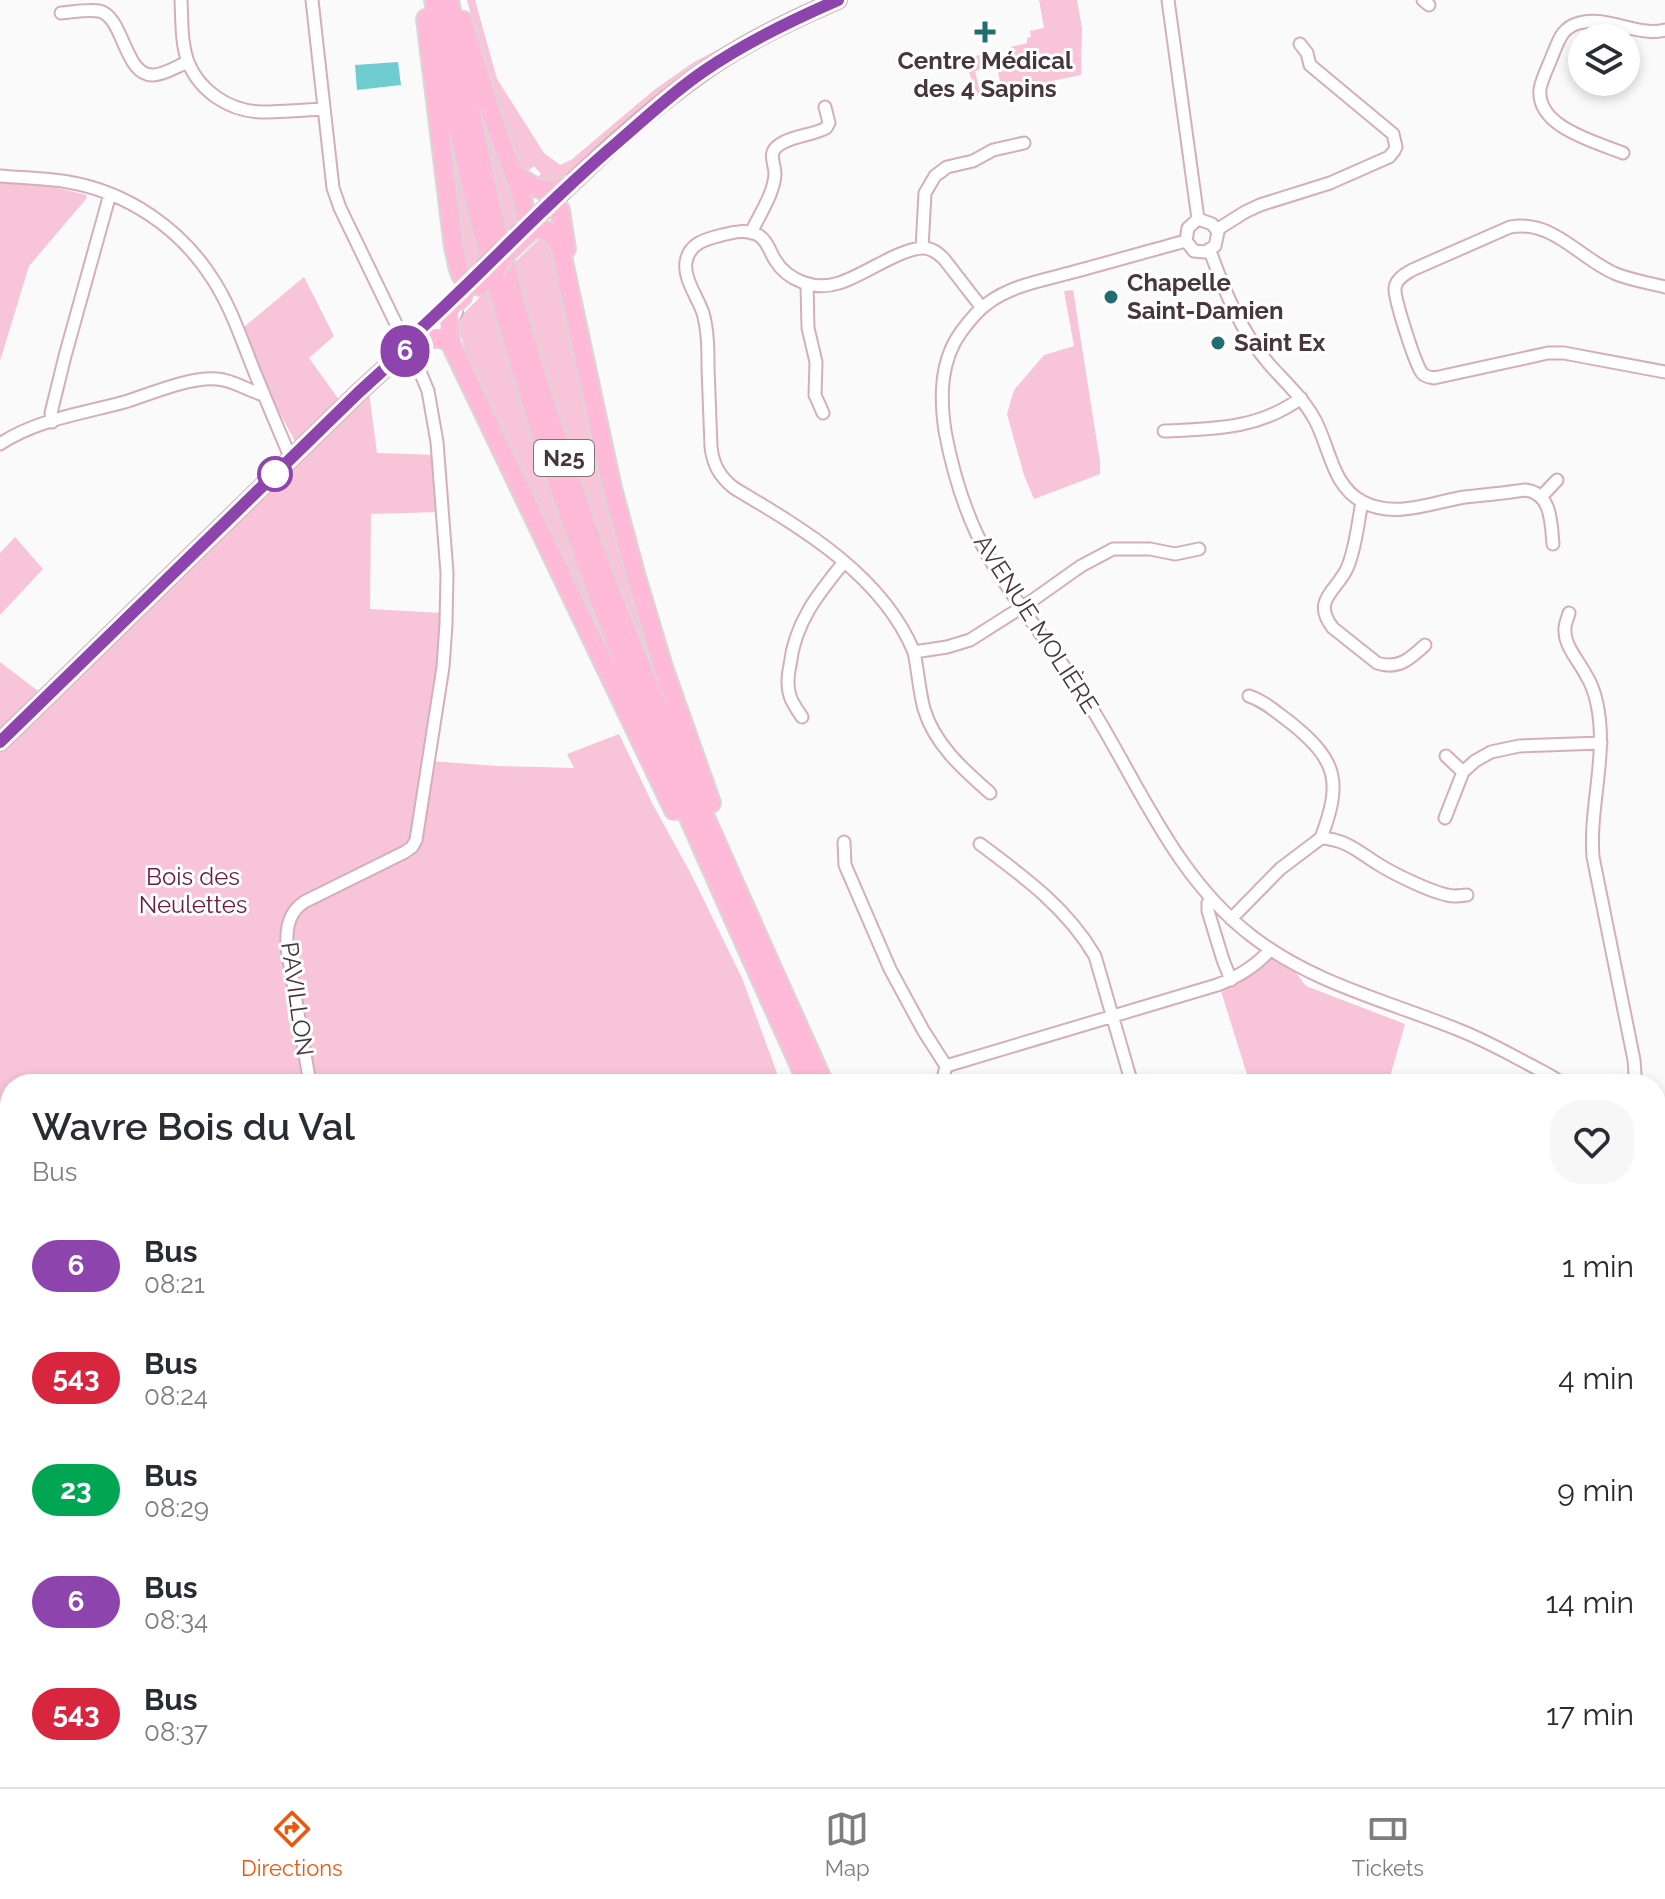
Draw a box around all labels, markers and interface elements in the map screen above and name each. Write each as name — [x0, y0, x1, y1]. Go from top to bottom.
marker: Centre Médical des 4 Sapins — [974, 21, 996, 43]
map controls — [1568, 24, 1640, 96]
button: layers — [1568, 24, 1640, 96]
place label: Centre Médical des 4 Sapins — [897, 46, 1073, 103]
place label: Chapelle Saint-Damien — [1127, 268, 1283, 325]
marker: Chapelle Saint-Damien — [1102, 288, 1120, 306]
line badge: 6 — [379, 325, 431, 377]
place label: Saint Ex — [1234, 328, 1325, 357]
text: 6 — [397, 334, 414, 367]
marker: Saint Ex — [1209, 334, 1227, 352]
road number: N25 — [534, 440, 594, 476]
unlabelled marker — [258, 457, 292, 491]
street label: AVENUE MOLIÈRE — [968, 529, 1105, 718]
park label: Bois des Neulettes — [139, 862, 247, 919]
street label: PAVILLON — [275, 940, 320, 1058]
button: heart — [1550, 1100, 1634, 1184]
text: Wavre Bois du Val — [32, 1104, 355, 1149]
text: Bus — [32, 1157, 77, 1187]
text: Bus — [144, 1234, 198, 1269]
text: 6 — [68, 1249, 85, 1282]
text: 1 min — [1562, 1249, 1634, 1284]
text: 08:21 — [144, 1269, 205, 1299]
text: Bus — [144, 1346, 198, 1381]
text: 543 — [52, 1361, 100, 1394]
text: 4 min — [1558, 1361, 1634, 1396]
text: 08:24 — [144, 1381, 208, 1411]
text: Bus — [144, 1458, 198, 1493]
text: 23 — [60, 1473, 92, 1506]
text: 9 min — [1557, 1473, 1634, 1508]
text: 08:29 — [144, 1493, 209, 1523]
text: Bus — [144, 1570, 198, 1605]
text: 6 — [68, 1585, 85, 1618]
text: 14 min — [1546, 1585, 1634, 1620]
text: 08:34 — [144, 1605, 208, 1635]
text: Bus — [144, 1682, 198, 1717]
text: 543 — [52, 1697, 100, 1730]
text: 17 min — [1546, 1697, 1634, 1732]
text: 08:37 — [144, 1717, 208, 1747]
tab: Directions — [241, 1807, 343, 1881]
tab: Map — [825, 1807, 870, 1881]
tab: Tickets — [1352, 1807, 1424, 1881]

